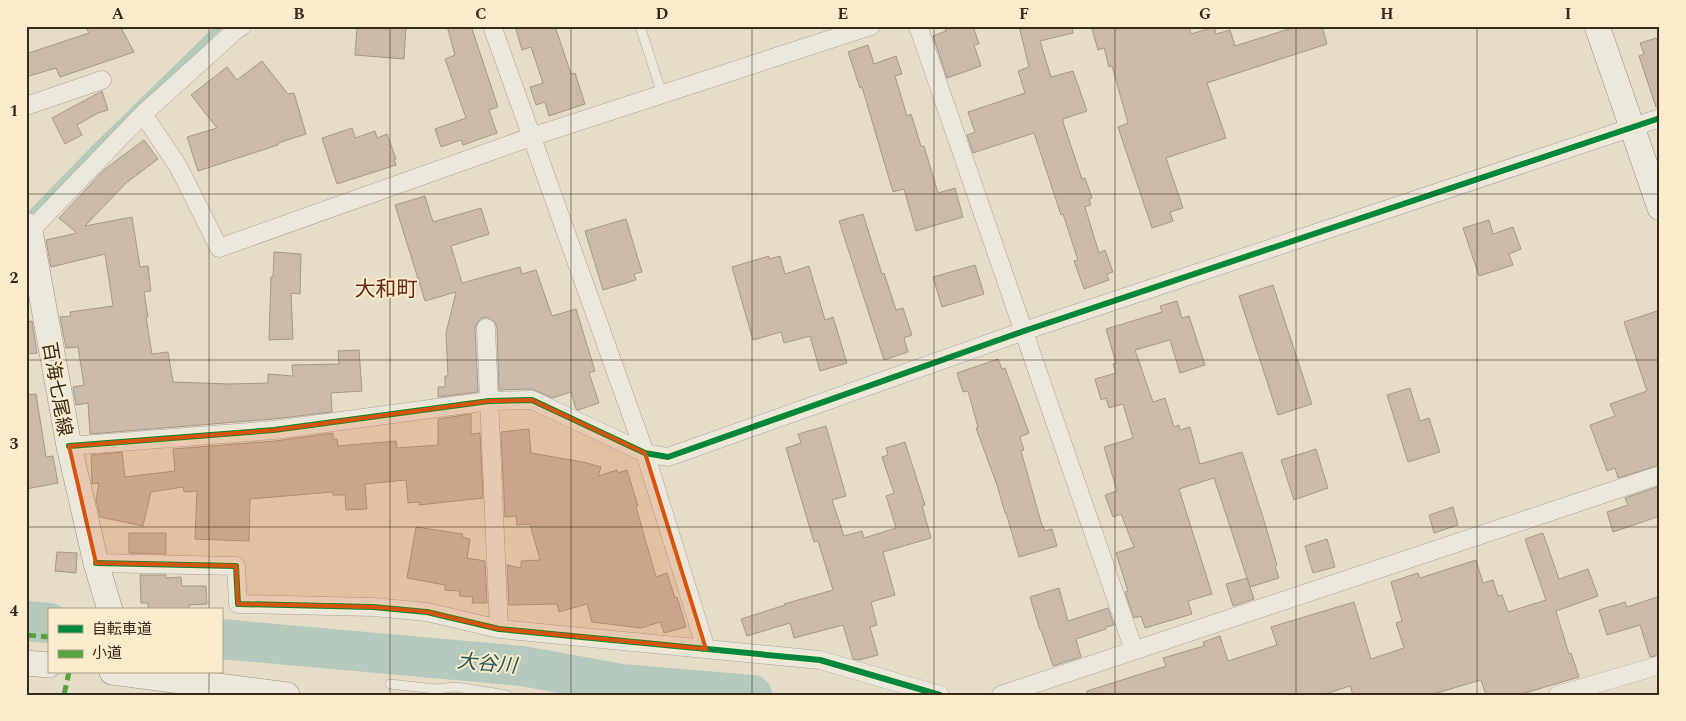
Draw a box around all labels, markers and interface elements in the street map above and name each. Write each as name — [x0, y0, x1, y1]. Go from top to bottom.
text: A — [112, 2, 125, 26]
text: B — [293, 2, 305, 26]
text: C — [475, 2, 487, 26]
text: D — [656, 2, 669, 26]
text: E — [838, 2, 848, 26]
text: F — [1019, 2, 1029, 26]
text: G — [1199, 2, 1211, 26]
text: H — [1380, 2, 1394, 26]
text: I — [1565, 2, 1571, 26]
text: 1 — [10, 99, 18, 123]
text: 2 — [10, 266, 19, 290]
district label: 大和町 — [355, 274, 418, 306]
street label: 百海七尾線 — [34, 340, 79, 439]
text: 3 — [10, 432, 19, 456]
text: 4 — [10, 599, 19, 623]
legend — [48, 608, 222, 674]
text: 自転車道 — [92, 618, 152, 641]
text: 小道 — [92, 642, 122, 665]
water label: 大谷川 — [456, 646, 520, 682]

